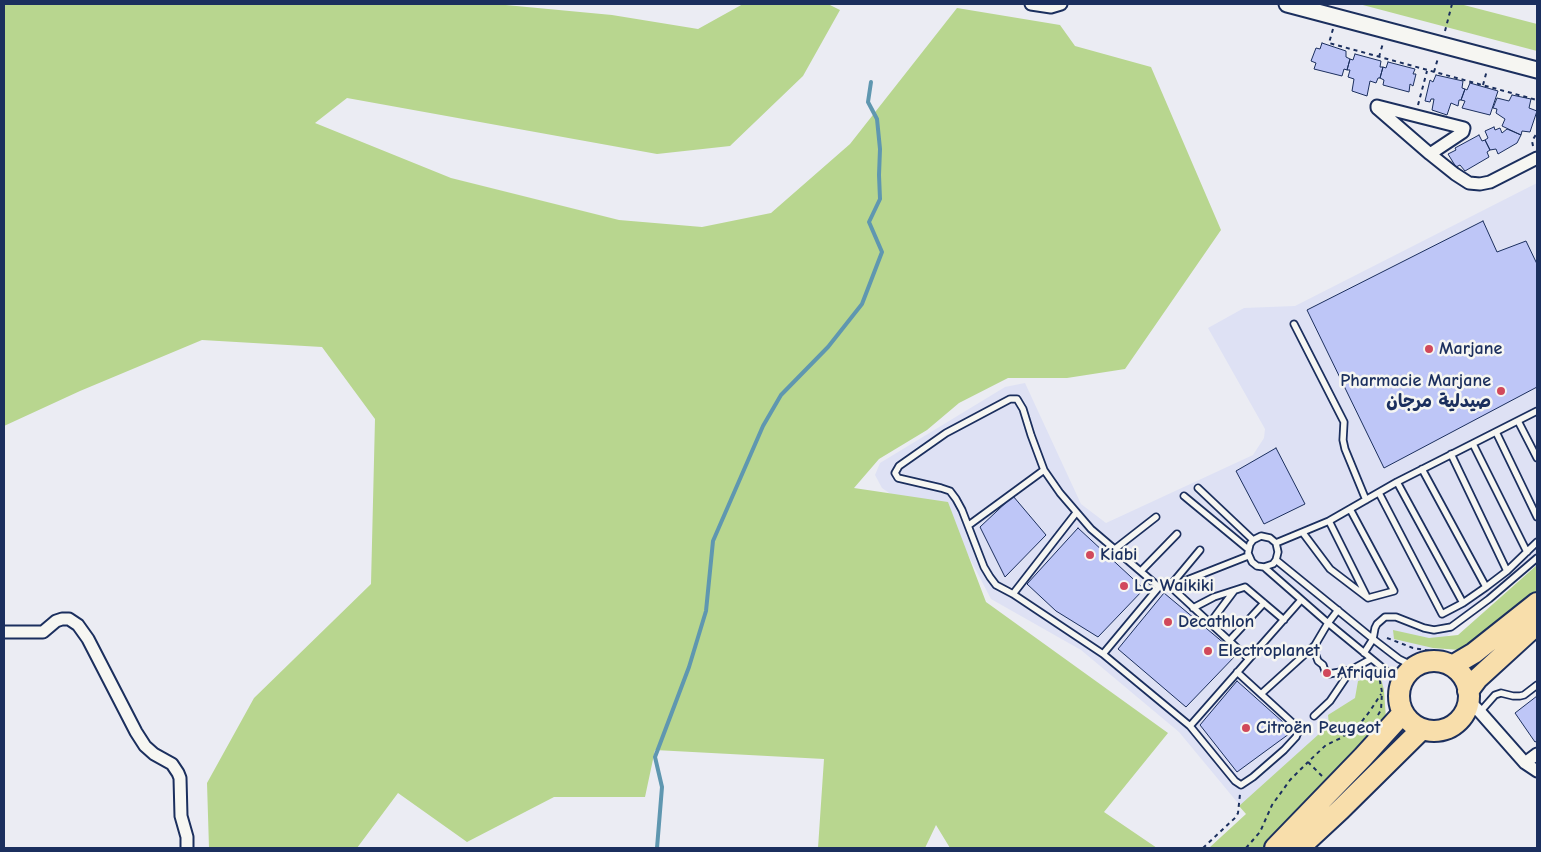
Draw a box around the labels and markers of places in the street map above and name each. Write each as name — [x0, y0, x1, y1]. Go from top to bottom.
place label: Marjane — [1439, 338, 1502, 360]
marker: Marjane — [1423, 343, 1435, 355]
place label: Pharmacie Marjane صيدلية مرجان — [1340, 370, 1491, 412]
marker: Pharmacie Marjane صيدلية مرجان — [1495, 385, 1507, 397]
place label: Kiabi — [1100, 544, 1137, 566]
marker: Kiabi — [1084, 549, 1096, 561]
place label: LC Waikiki — [1134, 575, 1214, 597]
marker: LC Waikiki — [1118, 580, 1130, 592]
place label: Decathlon — [1178, 611, 1254, 633]
marker: Decathlon — [1162, 616, 1174, 628]
place label: Electroplanet — [1218, 640, 1320, 662]
marker: Electroplanet — [1202, 645, 1214, 657]
place label: Afriquia — [1337, 662, 1396, 684]
marker: Afriquia — [1321, 667, 1333, 679]
place label: Citroën Peugeot — [1256, 717, 1380, 739]
marker: Citroën Peugeot — [1240, 722, 1252, 734]

